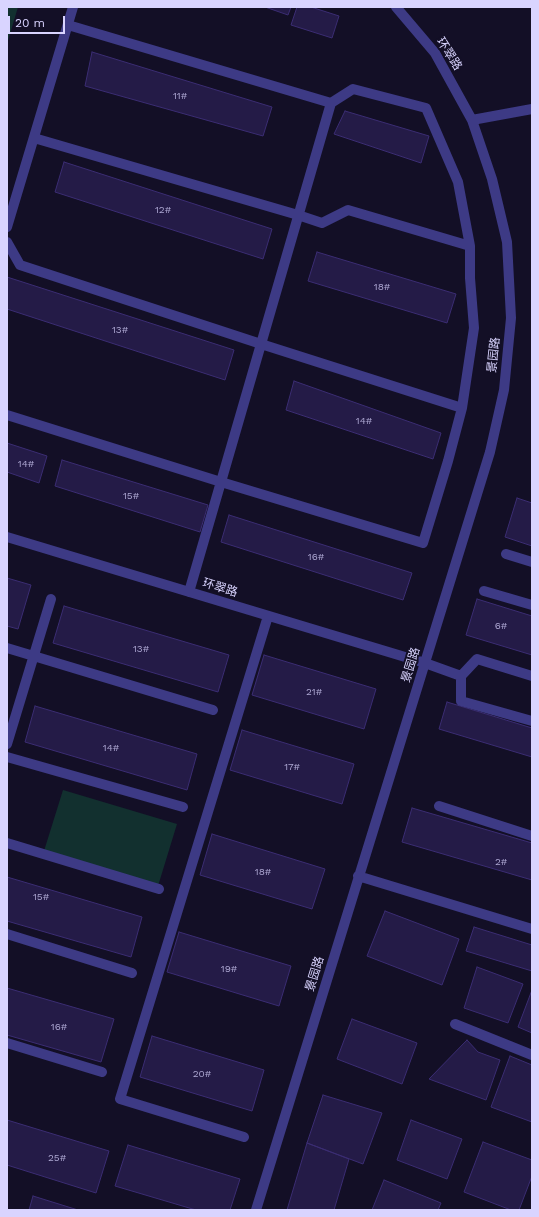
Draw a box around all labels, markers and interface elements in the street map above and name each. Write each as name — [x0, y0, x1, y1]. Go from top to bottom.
scale bar — [10, 8, 67, 34]
text: 20 m — [15, 16, 45, 30]
street label: 环翠路 — [433, 35, 465, 73]
house number: 11# — [173, 90, 187, 102]
house number: 12# — [155, 204, 171, 216]
house number: 18# — [374, 281, 390, 293]
house number: 13# — [112, 324, 128, 336]
street label: 景园路 — [485, 336, 503, 374]
house number: 14# — [356, 415, 372, 427]
house number: 14# — [18, 458, 34, 470]
house number: 15# — [123, 490, 139, 502]
house number: 16# — [308, 551, 324, 563]
street label: 环翠路 — [201, 576, 239, 600]
house number: 6# — [495, 620, 507, 632]
house number: 13# — [133, 643, 149, 655]
street label: 景园路 — [399, 646, 423, 684]
house number: 21# — [306, 686, 322, 698]
house number: 14# — [103, 742, 119, 754]
house number: 17# — [284, 761, 300, 773]
house number: 2# — [495, 856, 507, 868]
house number: 18# — [255, 866, 271, 878]
house number: 15# — [33, 891, 49, 903]
street label: 景园路 — [303, 955, 327, 993]
house number: 19# — [221, 963, 237, 975]
house number: 16# — [51, 1021, 67, 1033]
house number: 20# — [193, 1068, 211, 1080]
house number: 25# — [48, 1152, 66, 1164]

